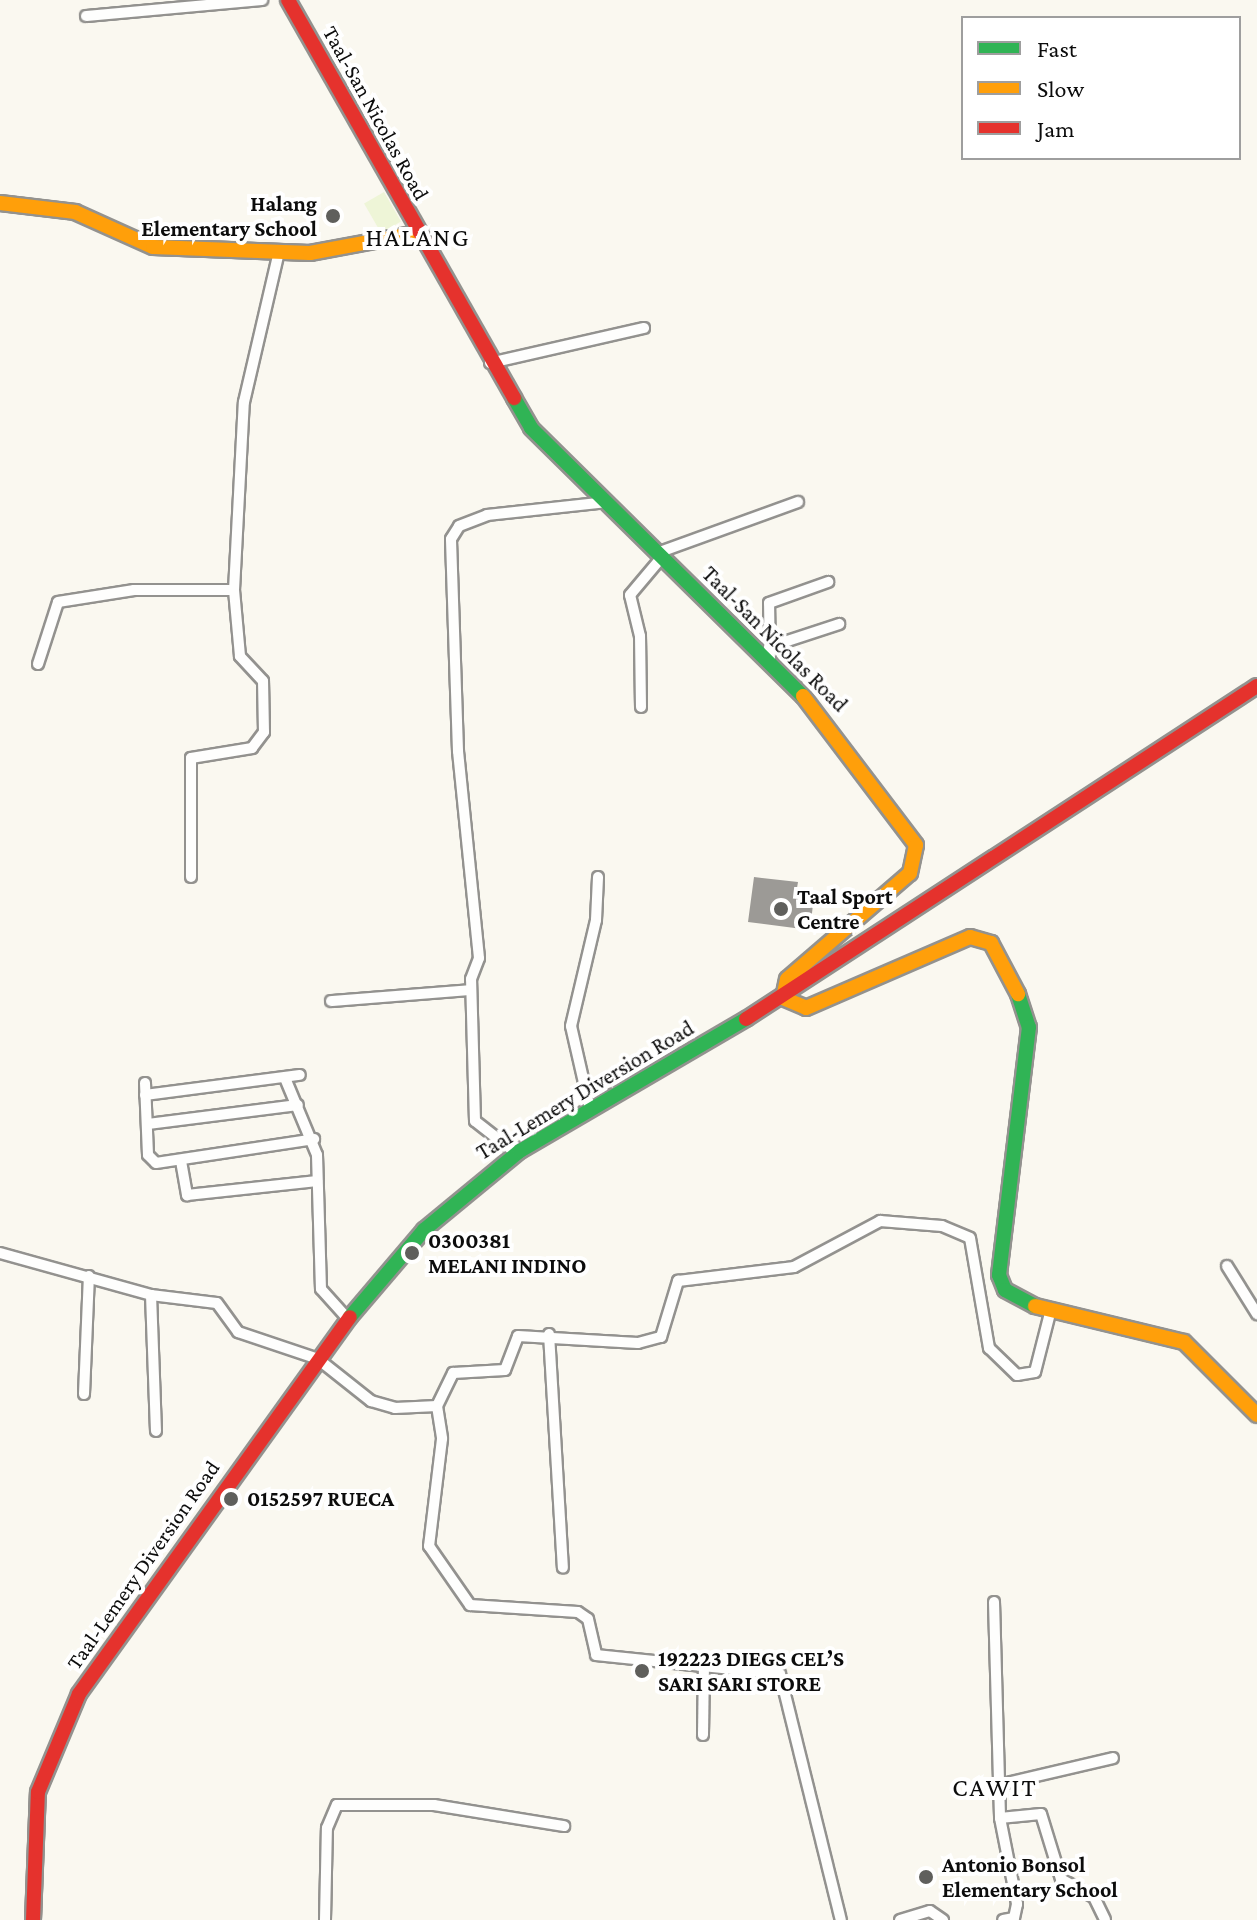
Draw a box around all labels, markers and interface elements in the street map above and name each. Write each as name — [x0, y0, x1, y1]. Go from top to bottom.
legend — [961, 16, 1241, 160]
street label: Taal-San Nicolas Road — [317, 21, 435, 205]
text: Fast — [1037, 35, 1077, 62]
text: Slow — [1037, 75, 1084, 102]
text: Jam — [1037, 115, 1075, 142]
place label: Halang Elementary School — [141, 190, 317, 242]
marker: Halang Elementary School — [324, 207, 342, 225]
district label: HALANG — [365, 222, 471, 254]
street label: Taal-San Nicolas Road — [697, 561, 853, 717]
place label: Taal Sport Centre — [797, 883, 893, 934]
marker: Taal Sport Centre — [772, 900, 790, 918]
street label: Taal-Lemery Diversion Road — [471, 1015, 699, 1165]
place label: 0300381 MELANI INDINO — [428, 1227, 586, 1278]
marker: 0300381 MELANI INDINO — [403, 1244, 421, 1262]
street label: Taal-Lemery Diversion Road — [61, 1455, 225, 1675]
place label: 0152597 RUECA — [247, 1486, 394, 1512]
marker: 0152597 RUECA — [222, 1490, 240, 1508]
place label: 192223 DIEGS CEL’S SARI SARI STORE — [658, 1645, 844, 1696]
marker: 192223 DIEGS CEL’S SARI SARI STORE — [633, 1662, 651, 1680]
district label: CAWIT — [952, 1772, 1038, 1804]
place label: Antonio Bonsol Elementary School — [942, 1851, 1118, 1902]
marker: Antonio Bonsol Elementary School — [917, 1868, 935, 1886]

